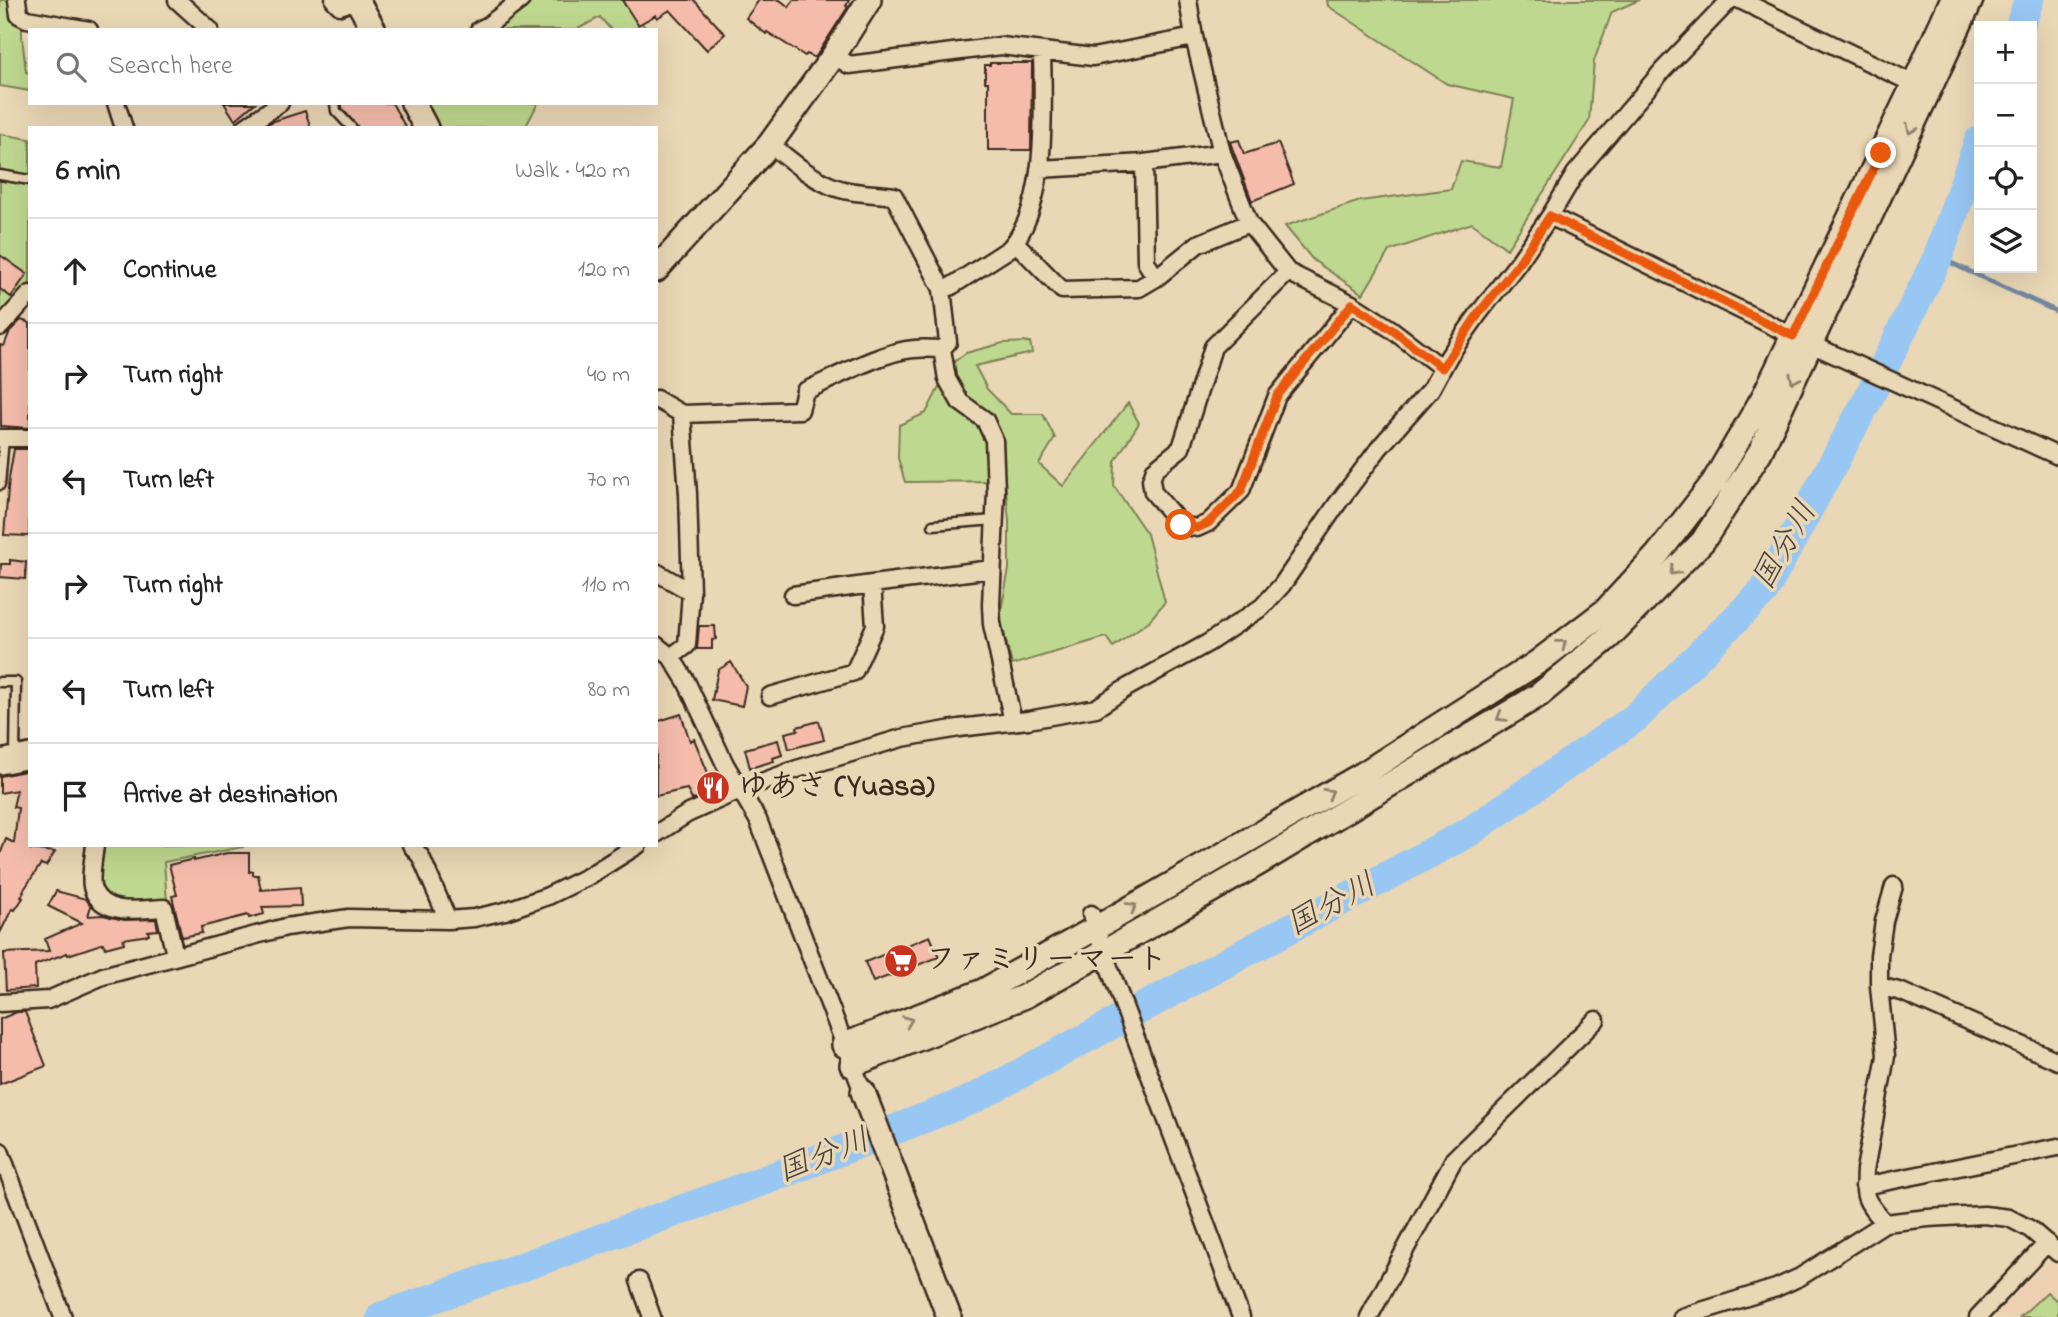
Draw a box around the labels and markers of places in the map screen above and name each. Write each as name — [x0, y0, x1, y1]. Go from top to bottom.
place label: ゆあさ (Yuasa) — [738, 766, 935, 810]
restaurant icon: ゆあさ (Yuasa) — [694, 769, 732, 807]
place label: ファミリーマート — [926, 939, 1167, 983]
supermarket icon: ファミリーマート — [882, 942, 920, 980]

